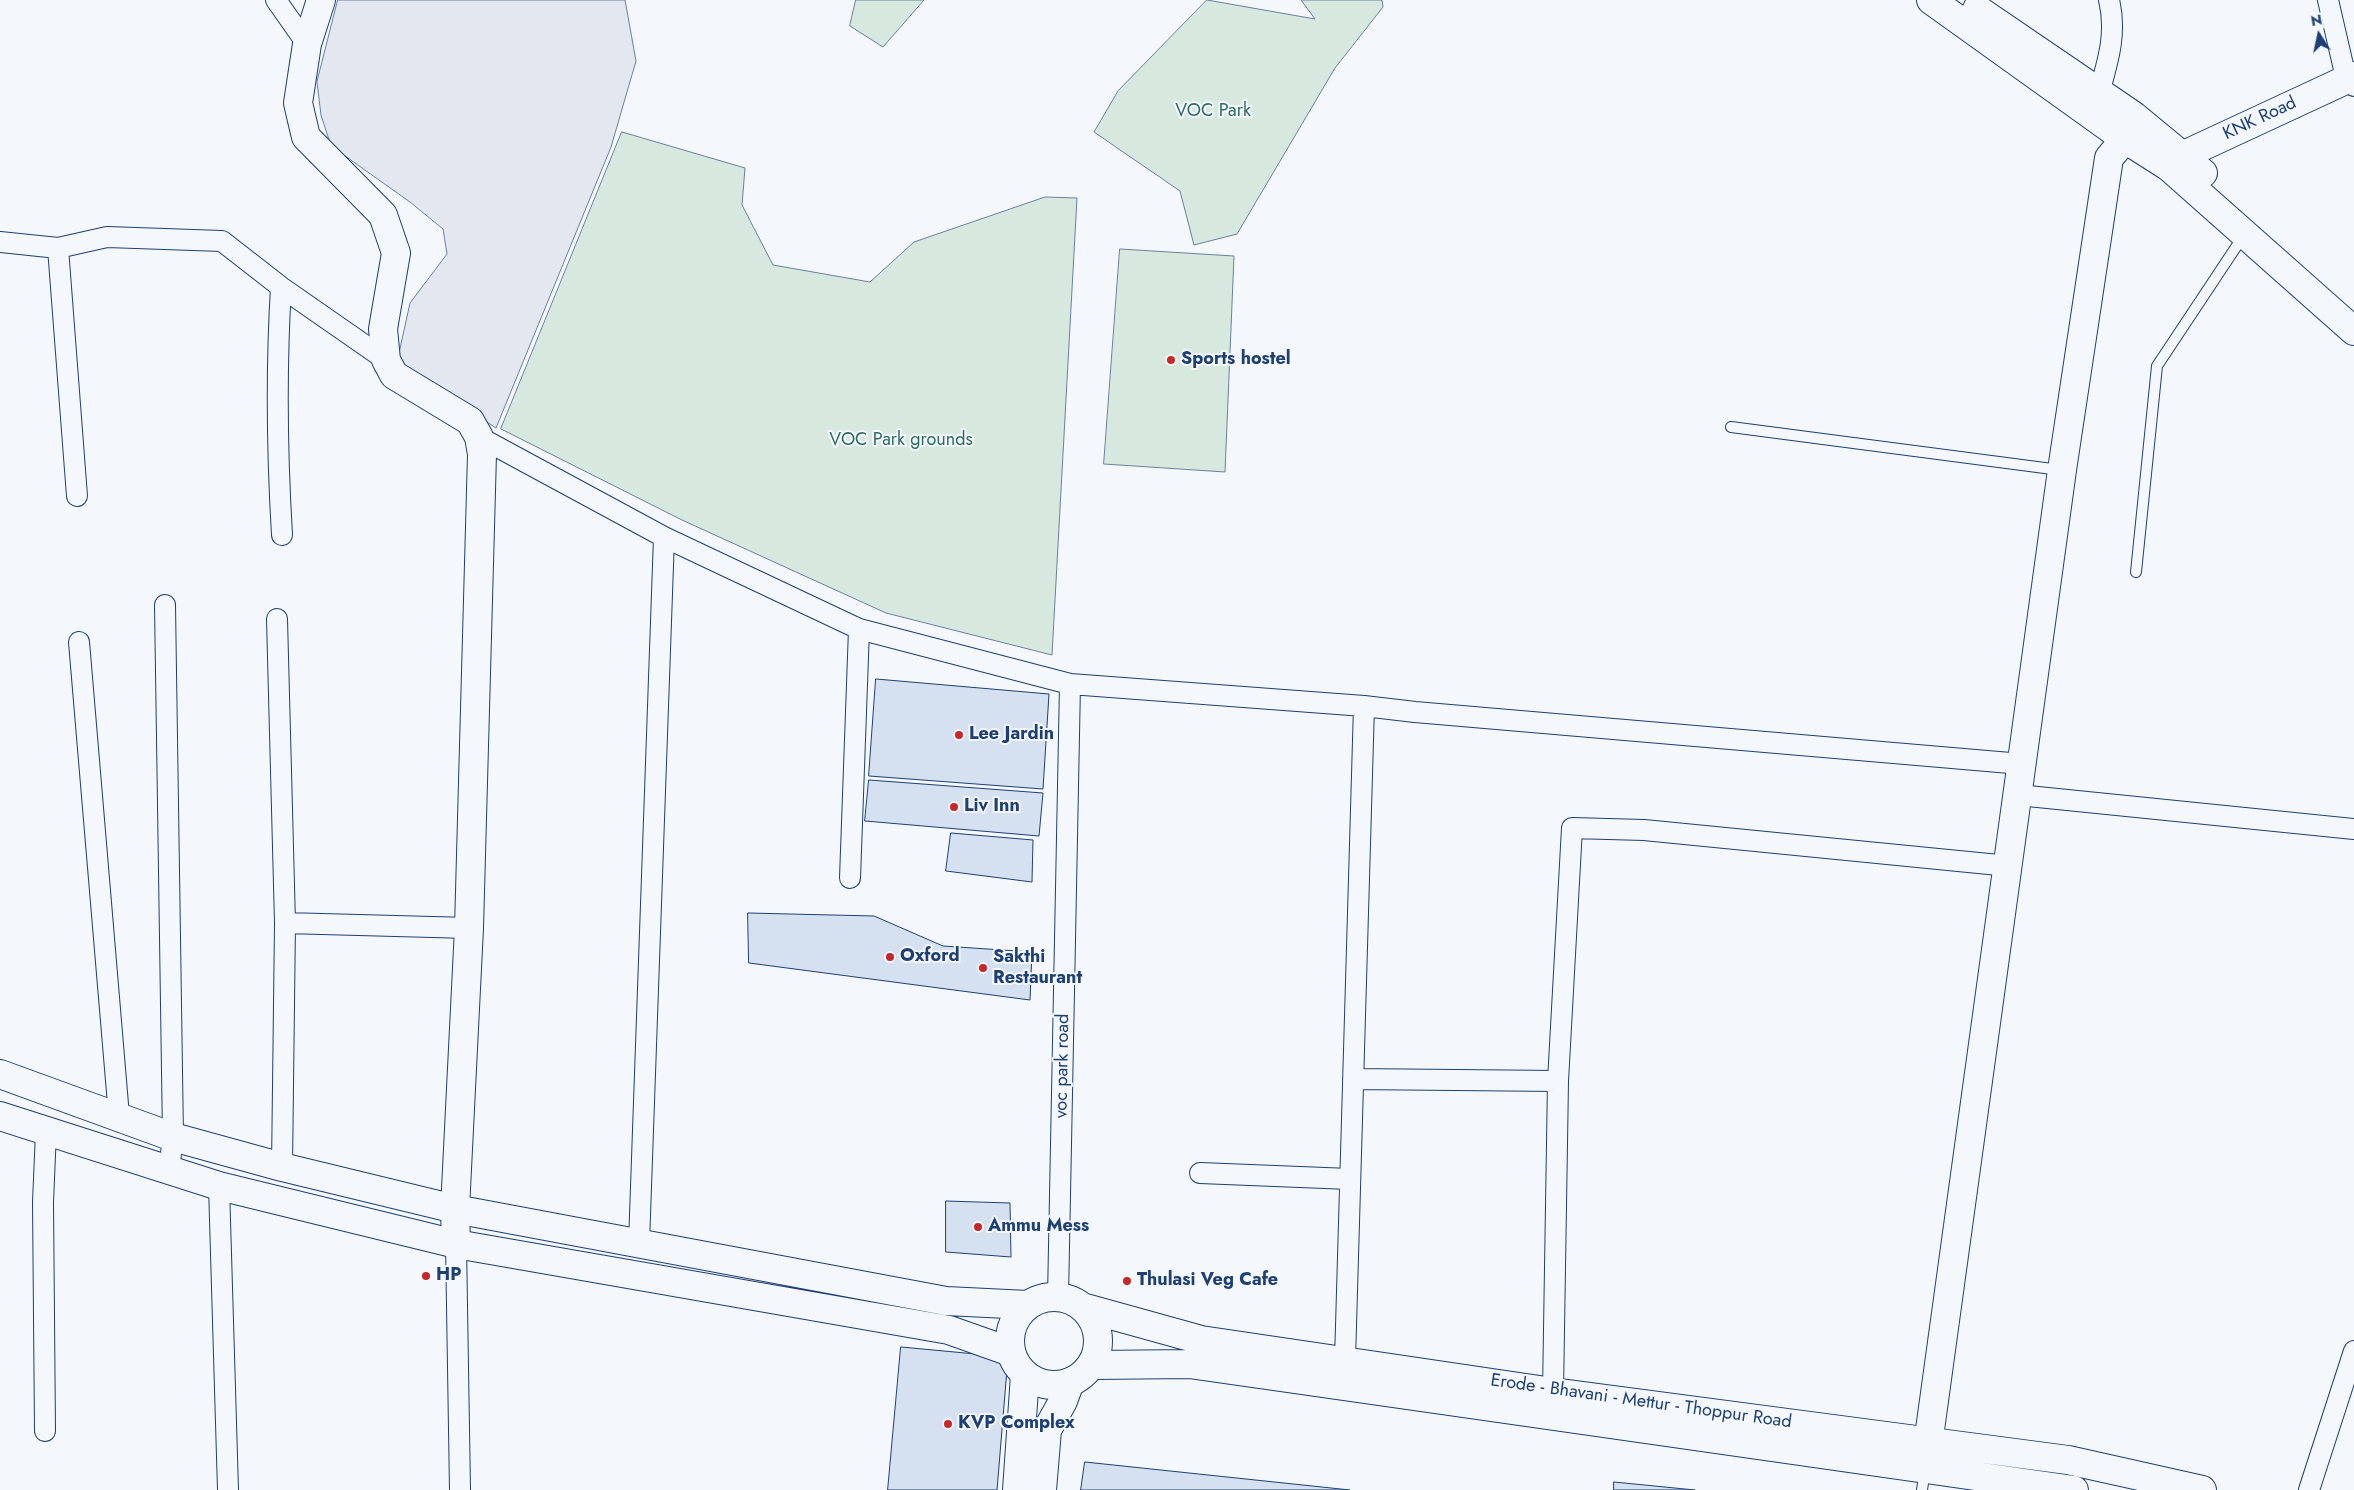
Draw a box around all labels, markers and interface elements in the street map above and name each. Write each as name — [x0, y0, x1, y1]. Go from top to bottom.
text: N — [2309, 9, 2324, 31]
north arrow — [2294, 10, 2344, 60]
street label: KNK Road — [2220, 93, 2300, 145]
park label: VOC Park — [1175, 101, 1251, 123]
place label: Sports hostel — [1181, 349, 1291, 371]
marker: Sports hostel — [1165, 354, 1177, 366]
park label: VOC Park grounds — [829, 430, 973, 452]
place label: Lee Jardin — [969, 724, 1054, 746]
marker: Lee Jardin — [953, 729, 965, 741]
place label: Liv Inn — [964, 796, 1020, 818]
marker: Liv Inn — [948, 801, 960, 813]
place label: Oxford — [900, 946, 960, 968]
place label: Sakthi Restaurant — [993, 947, 1082, 990]
marker: Oxford — [884, 951, 896, 963]
marker: Sakthi Restaurant — [977, 962, 989, 974]
street label: voc park road — [1051, 1014, 1075, 1118]
place label: Ammu Mess — [988, 1216, 1089, 1238]
marker: Ammu Mess — [972, 1221, 984, 1233]
place label: HP — [436, 1265, 461, 1287]
marker: HP — [420, 1270, 432, 1282]
place label: Thulasi Veg Cafe — [1137, 1270, 1278, 1292]
marker: Thulasi Veg Cafe — [1121, 1275, 1133, 1287]
street label: Erode - Bhavani - Mettur - Thoppur Road — [1489, 1370, 1793, 1434]
place label: KVP Complex — [958, 1413, 1075, 1435]
marker: KVP Complex — [942, 1418, 954, 1430]

